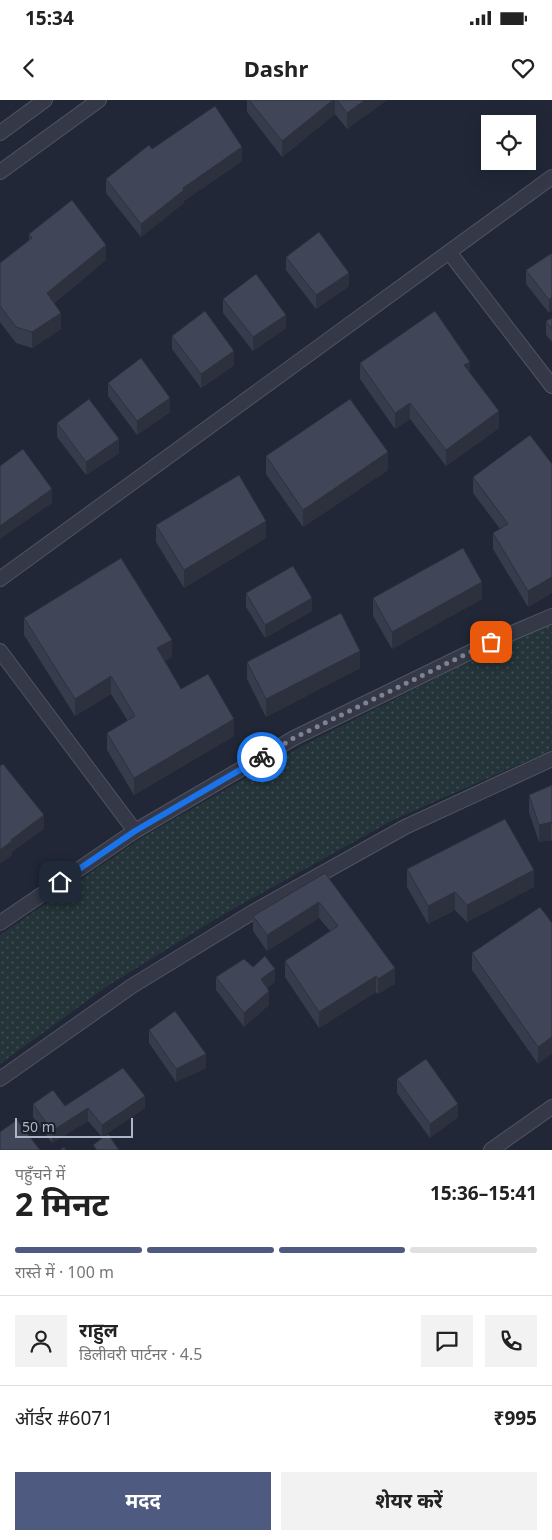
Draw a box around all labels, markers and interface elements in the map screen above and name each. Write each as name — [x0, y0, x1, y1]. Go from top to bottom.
text: 15:34 — [25, 5, 74, 31]
text: Dashr — [244, 53, 308, 83]
icon: back — [15, 54, 43, 82]
icon: heart — [509, 54, 537, 82]
map controls — [481, 115, 536, 170]
button: locate — [481, 115, 536, 170]
pin — [470, 621, 512, 663]
icon: bag — [477, 628, 505, 656]
courier — [237, 732, 287, 782]
icon: bike — [248, 743, 276, 771]
pin — [39, 861, 81, 903]
icon: home — [46, 868, 74, 896]
scale bar — [15, 1115, 132, 1138]
text: 50 m — [22, 1117, 55, 1136]
text: पहुँचने में — [15, 1163, 65, 1185]
text: 15:36–15:41 — [430, 1180, 537, 1206]
text: 2 मिनट — [15, 1182, 109, 1225]
text: रास्ते में · 100 m — [15, 1261, 114, 1283]
button: person — [15, 1315, 67, 1367]
button: chat — [421, 1315, 473, 1367]
button: phone — [485, 1315, 537, 1367]
text: राहुल — [79, 1317, 118, 1343]
text: डिलीवरी पार्टनर · 4.5 — [79, 1343, 202, 1365]
text: ऑर्डर #6071 — [15, 1405, 113, 1431]
text: ₹995 — [494, 1405, 537, 1431]
button: मदद — [15, 1472, 271, 1530]
button: शेयर करें — [281, 1472, 537, 1530]

